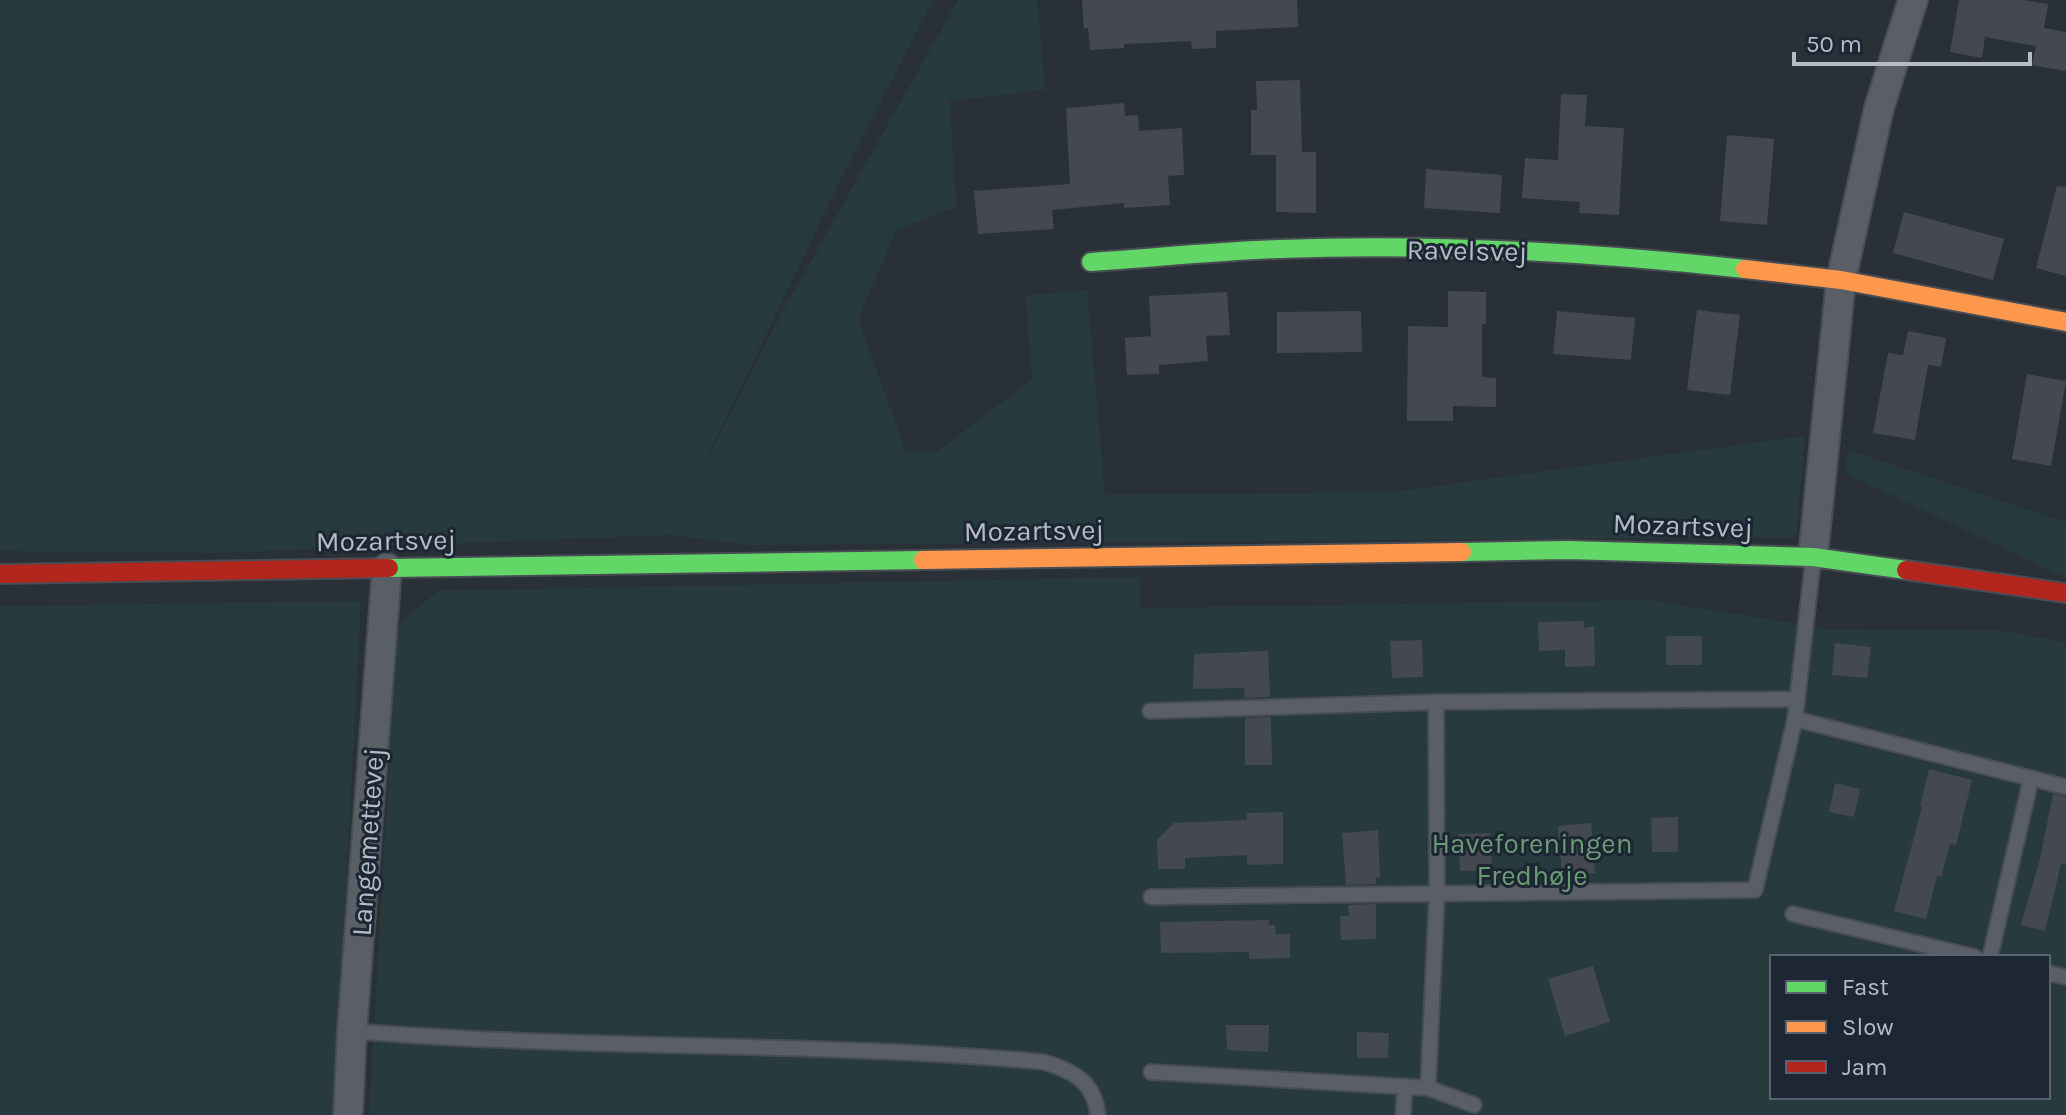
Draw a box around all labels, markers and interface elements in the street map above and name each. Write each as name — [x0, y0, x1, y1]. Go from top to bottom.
scale bar — [1794, 16, 2030, 66]
text: 50 m — [1806, 30, 1862, 58]
street label: Ravelsvej — [1406, 233, 1528, 268]
street label: Mozartsvej — [1612, 507, 1754, 544]
street label: Mozartsvej — [964, 513, 1104, 548]
street label: Mozartsvej — [316, 523, 456, 558]
street label: Langemettevej — [344, 747, 391, 937]
park label: Haveforeningen Fredhøje — [1431, 827, 1633, 892]
legend — [1770, 955, 2050, 1099]
text: Fast — [1842, 973, 1889, 1001]
text: Slow — [1842, 1013, 1894, 1041]
text: Jam — [1842, 1053, 1887, 1081]

